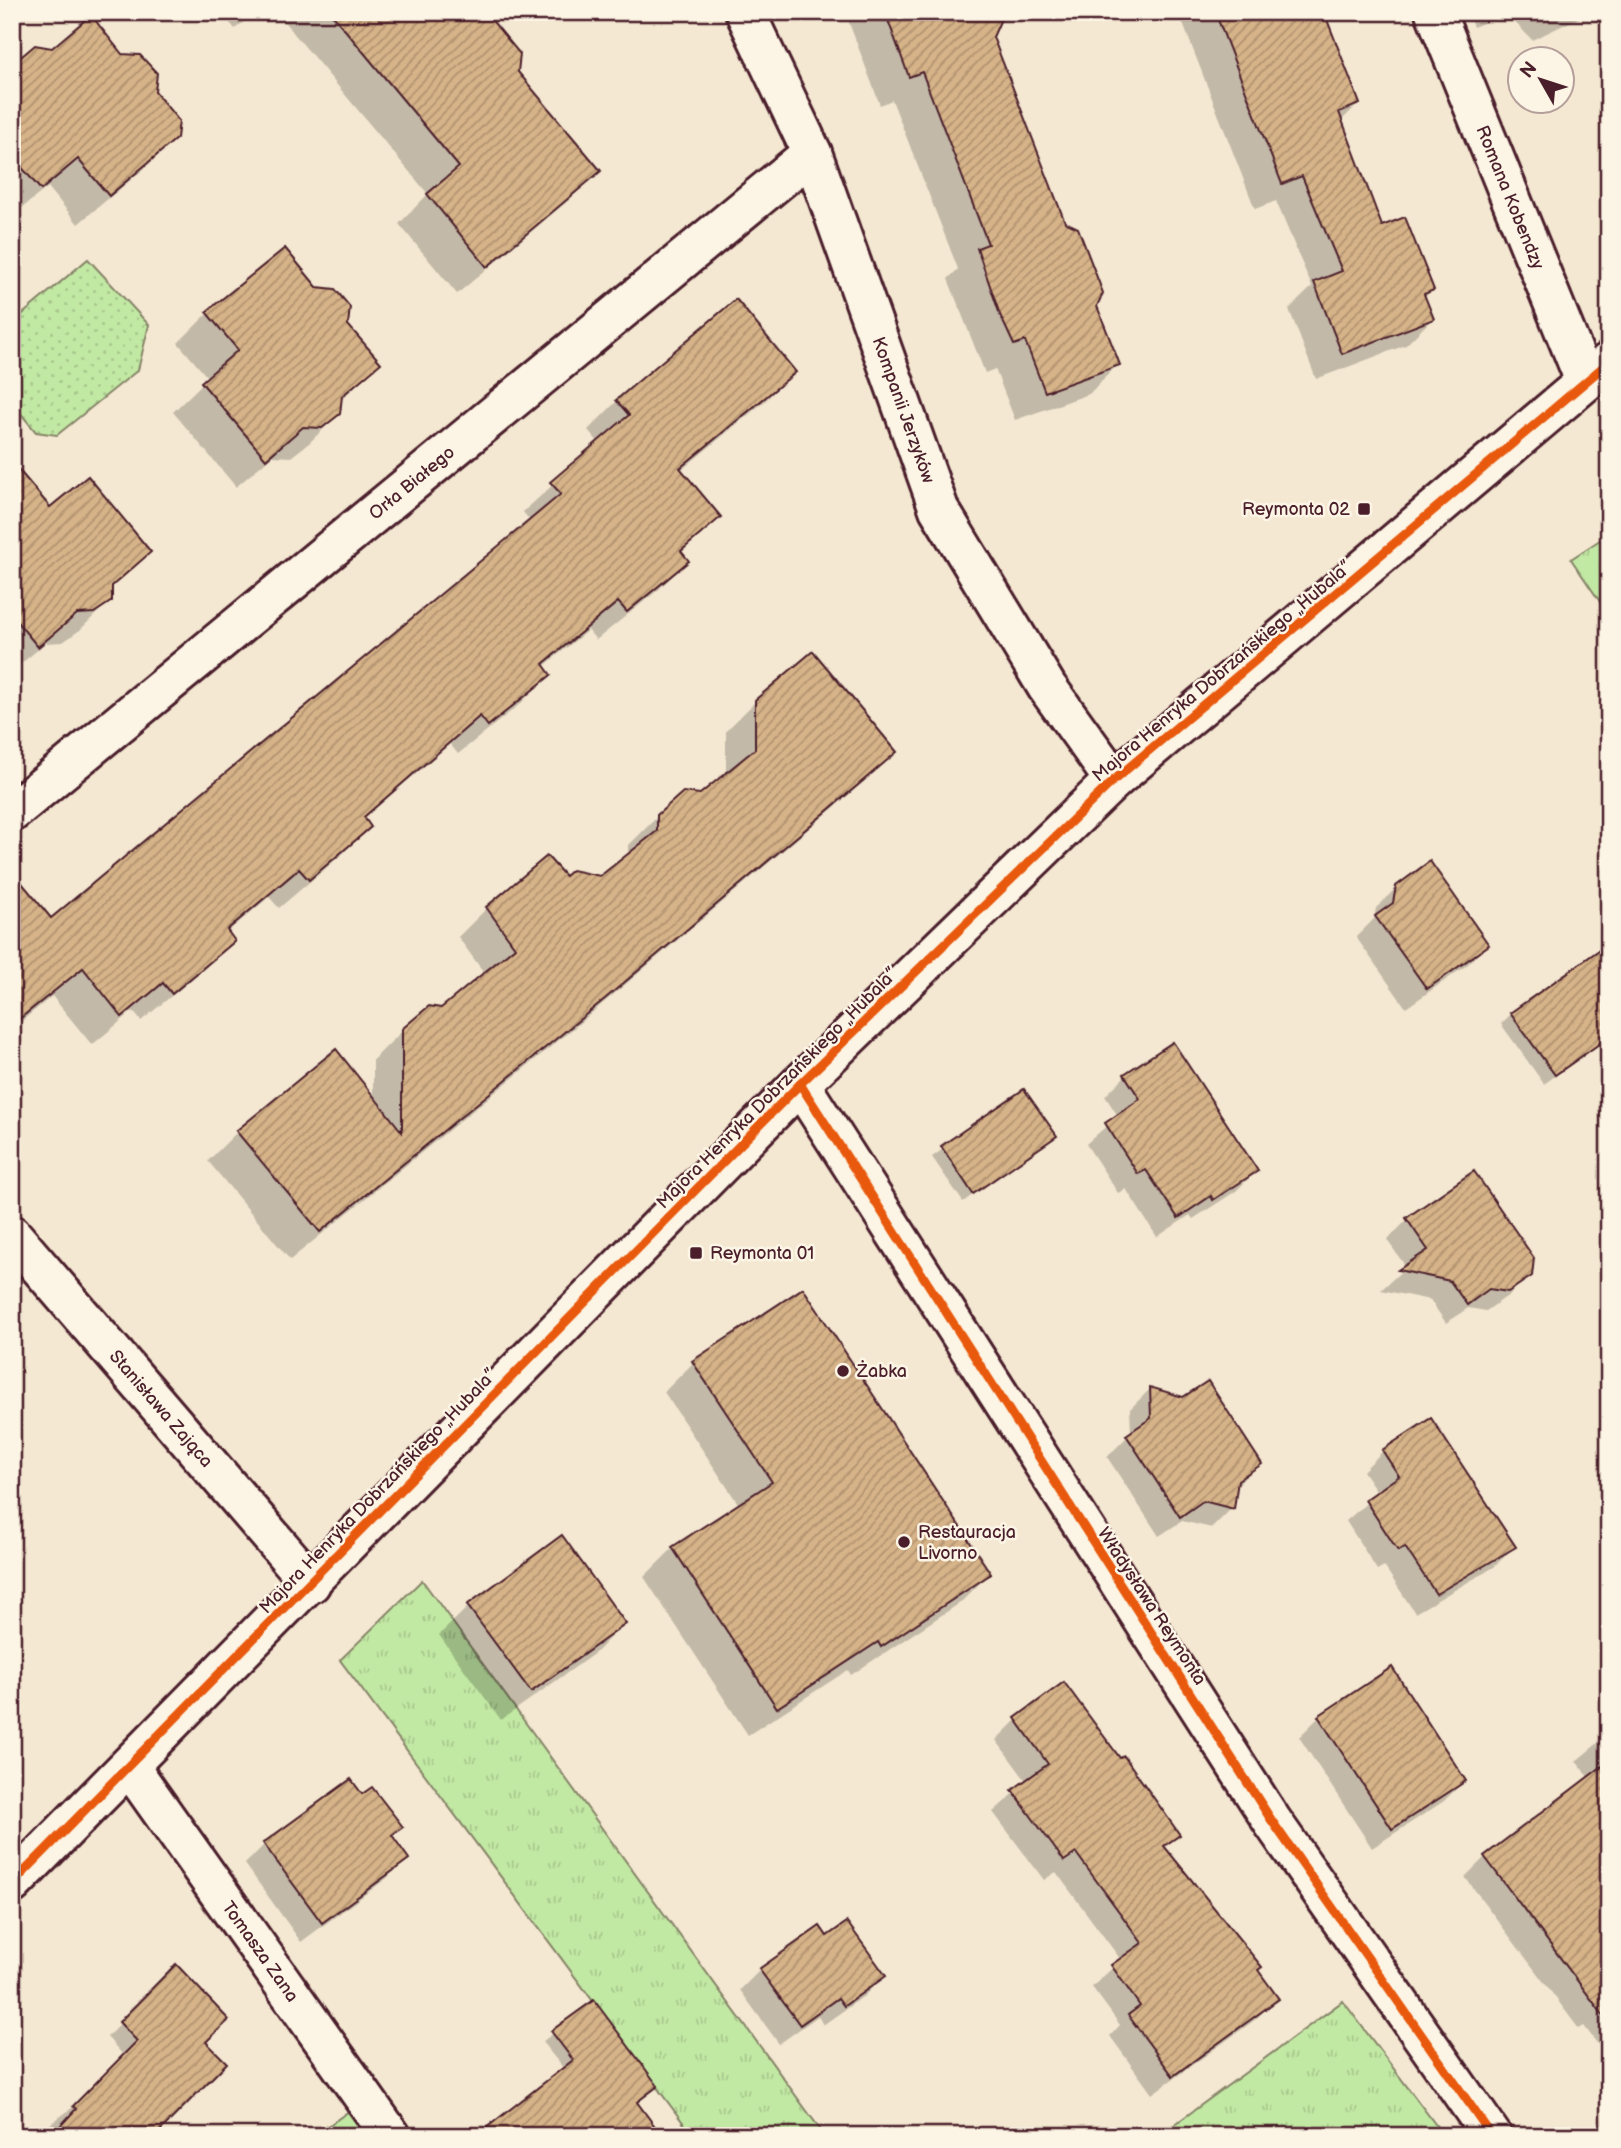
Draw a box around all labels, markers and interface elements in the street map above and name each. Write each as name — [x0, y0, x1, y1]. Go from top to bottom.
north arrow — [1506, 46, 1576, 116]
text: N — [1516, 57, 1542, 83]
street label: Romana Kobendzy — [1471, 123, 1549, 273]
street label: Kompanii Jerzyków — [868, 334, 939, 486]
street label: Orła Białego — [365, 442, 459, 524]
place label: Reymonta 02 — [1242, 499, 1350, 520]
marker: Reymonta 02 — [1356, 501, 1372, 517]
street label: Majora Henryka Dobrzańskiego „Hubala” — [1088, 556, 1356, 786]
street label: Majora Henryka Dobrzańskiego „Hubala” — [652, 963, 902, 1213]
place label: Reymonta 01 — [710, 1243, 814, 1264]
marker: Reymonta 01 — [688, 1245, 704, 1261]
street label: Stanisława Zająca — [105, 1346, 217, 1472]
place label: Żabka — [856, 1360, 907, 1382]
marker: Żabka — [835, 1363, 851, 1379]
street label: Majora Henryka Dobrzańskiego „Hubala” — [255, 1364, 501, 1618]
place label: Restauracja Livorno — [918, 1522, 1016, 1564]
street label: Władysława Reymonta — [1093, 1523, 1210, 1689]
marker: Restauracja Livorno — [896, 1534, 912, 1550]
street label: Tomasza Zana — [217, 1897, 303, 2006]

